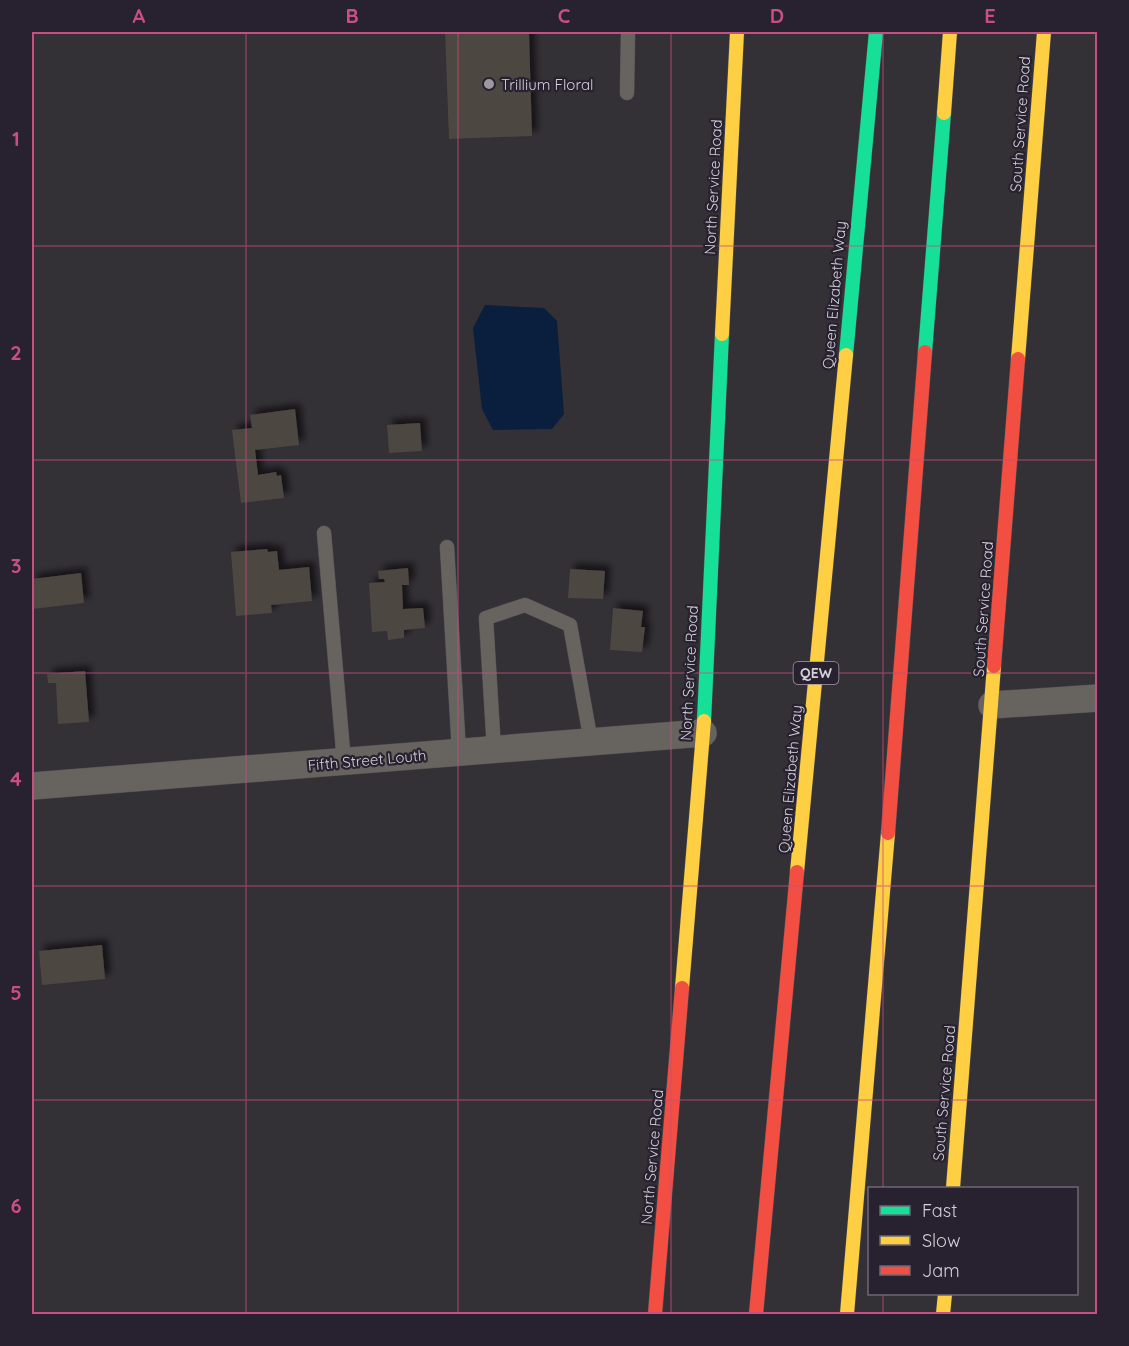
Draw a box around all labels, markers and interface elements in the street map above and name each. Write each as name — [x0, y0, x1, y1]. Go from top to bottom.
text: A — [133, 3, 146, 28]
text: B — [345, 3, 359, 28]
text: C — [558, 3, 571, 28]
text: D — [770, 3, 784, 28]
text: E — [984, 3, 996, 28]
street label: South Service Road — [1006, 56, 1034, 192]
place label: Trillium Floral — [501, 75, 594, 94]
marker: Trillium Floral — [482, 77, 496, 91]
street label: North Service Road — [700, 119, 726, 255]
text: 1 — [12, 126, 20, 151]
street label: Queen Elizabeth Way — [818, 220, 850, 370]
text: 2 — [10, 340, 22, 365]
street label: South Service Road — [969, 541, 997, 677]
text: 3 — [11, 553, 21, 578]
street label: North Service Road — [676, 605, 702, 741]
road number: QEW — [794, 662, 838, 684]
street label: Queen Elizabeth Way — [774, 704, 806, 854]
street label: Fifth Street Louth — [307, 745, 427, 775]
text: 4 — [10, 766, 22, 791]
text: 5 — [10, 980, 22, 1005]
street label: South Service Road — [929, 1025, 959, 1161]
street label: North Service Road — [637, 1089, 667, 1225]
legend — [868, 1187, 1078, 1295]
text: 6 — [10, 1193, 22, 1218]
text: Fast — [922, 1199, 957, 1222]
text: Slow — [922, 1229, 960, 1252]
text: Jam — [922, 1259, 960, 1282]

